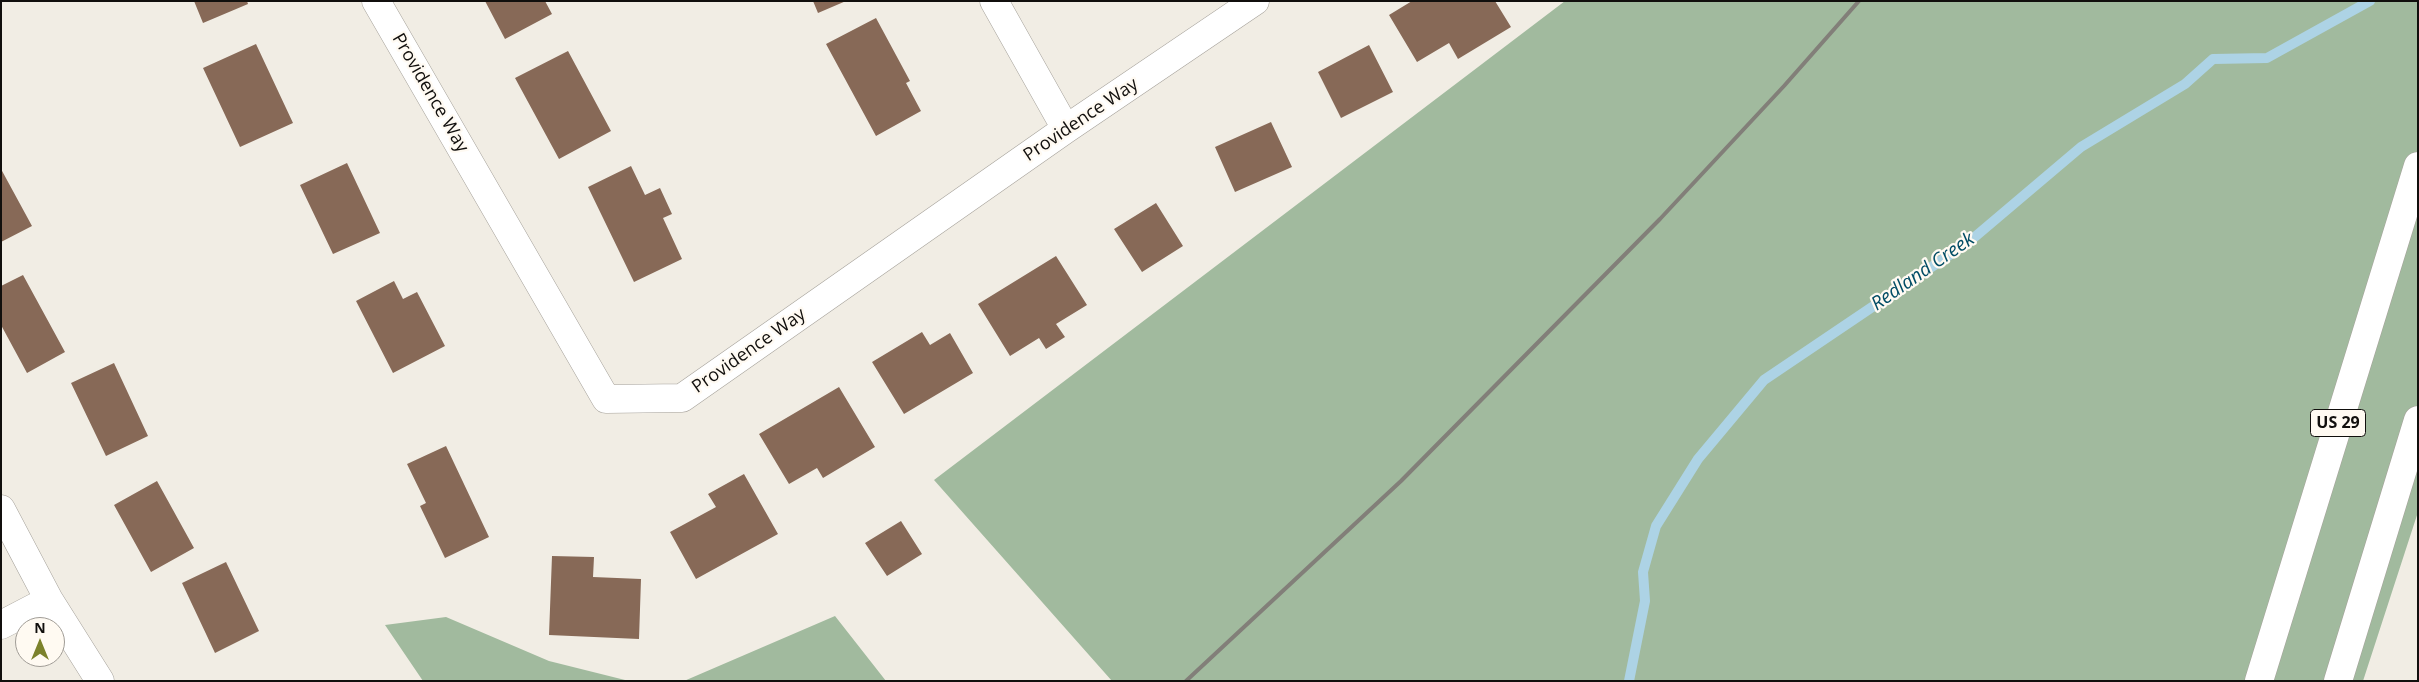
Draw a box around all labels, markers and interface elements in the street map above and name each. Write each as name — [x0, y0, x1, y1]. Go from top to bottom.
street label: Providence Way — [387, 30, 473, 156]
street label: Providence Way — [1020, 74, 1142, 166]
water label: Redland Creek — [1867, 228, 1979, 316]
street label: Providence Way — [688, 304, 810, 398]
road number: US 29 — [2310, 409, 2366, 436]
north arrow — [15, 617, 65, 667]
text: N — [34, 618, 46, 637]

